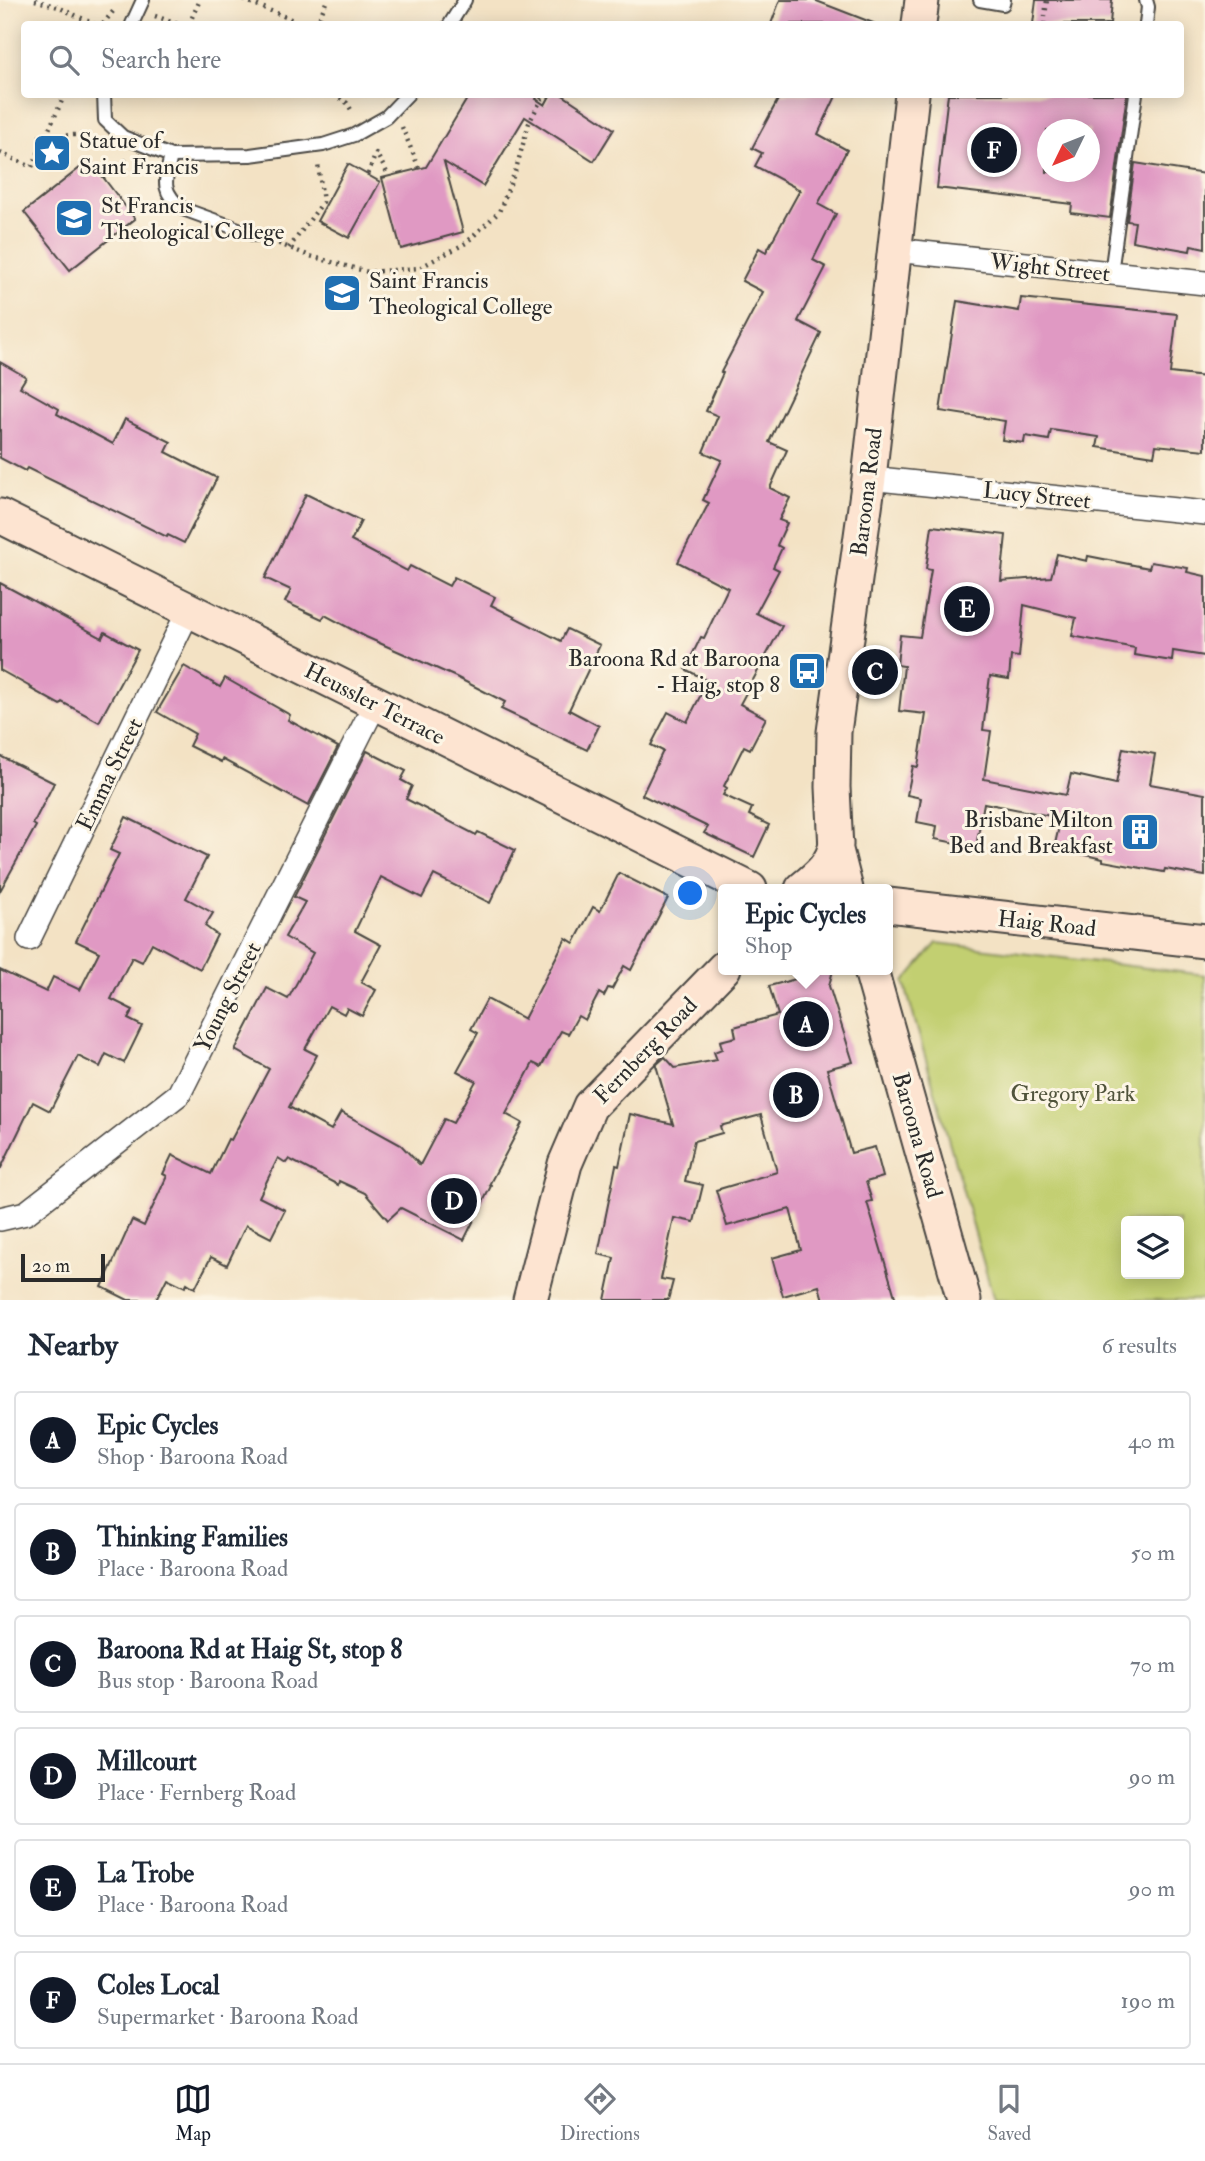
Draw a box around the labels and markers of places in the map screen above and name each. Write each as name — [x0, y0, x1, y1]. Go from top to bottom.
pin: F — [971, 124, 1017, 176]
place label: Statue of Saint Francis — [79, 126, 198, 181]
place icon: Statue of Saint Francis — [31, 132, 73, 174]
place label: St Francis Theological College — [101, 191, 285, 246]
school or university icon: St Francis Theological College — [53, 197, 95, 239]
place label: Saint Francis Theological College — [369, 266, 553, 321]
school or university icon: Saint Francis Theological College — [321, 272, 363, 314]
pin: E — [944, 583, 990, 635]
place label: Baroona Rd at Baroona - Haig, stop 8 — [568, 644, 781, 700]
pin: C — [852, 646, 898, 698]
bus stop icon: Baroona Rd at Baroona - Haig, stop 8 — [786, 650, 828, 692]
place label: Brisbane Milton Bed and Breakfast — [949, 805, 1113, 860]
building icon: Brisbane Milton Bed and Breakfast — [1119, 811, 1161, 853]
pin: A — [783, 998, 829, 1050]
pin: B — [773, 1069, 819, 1121]
pin: D — [431, 1175, 477, 1227]

